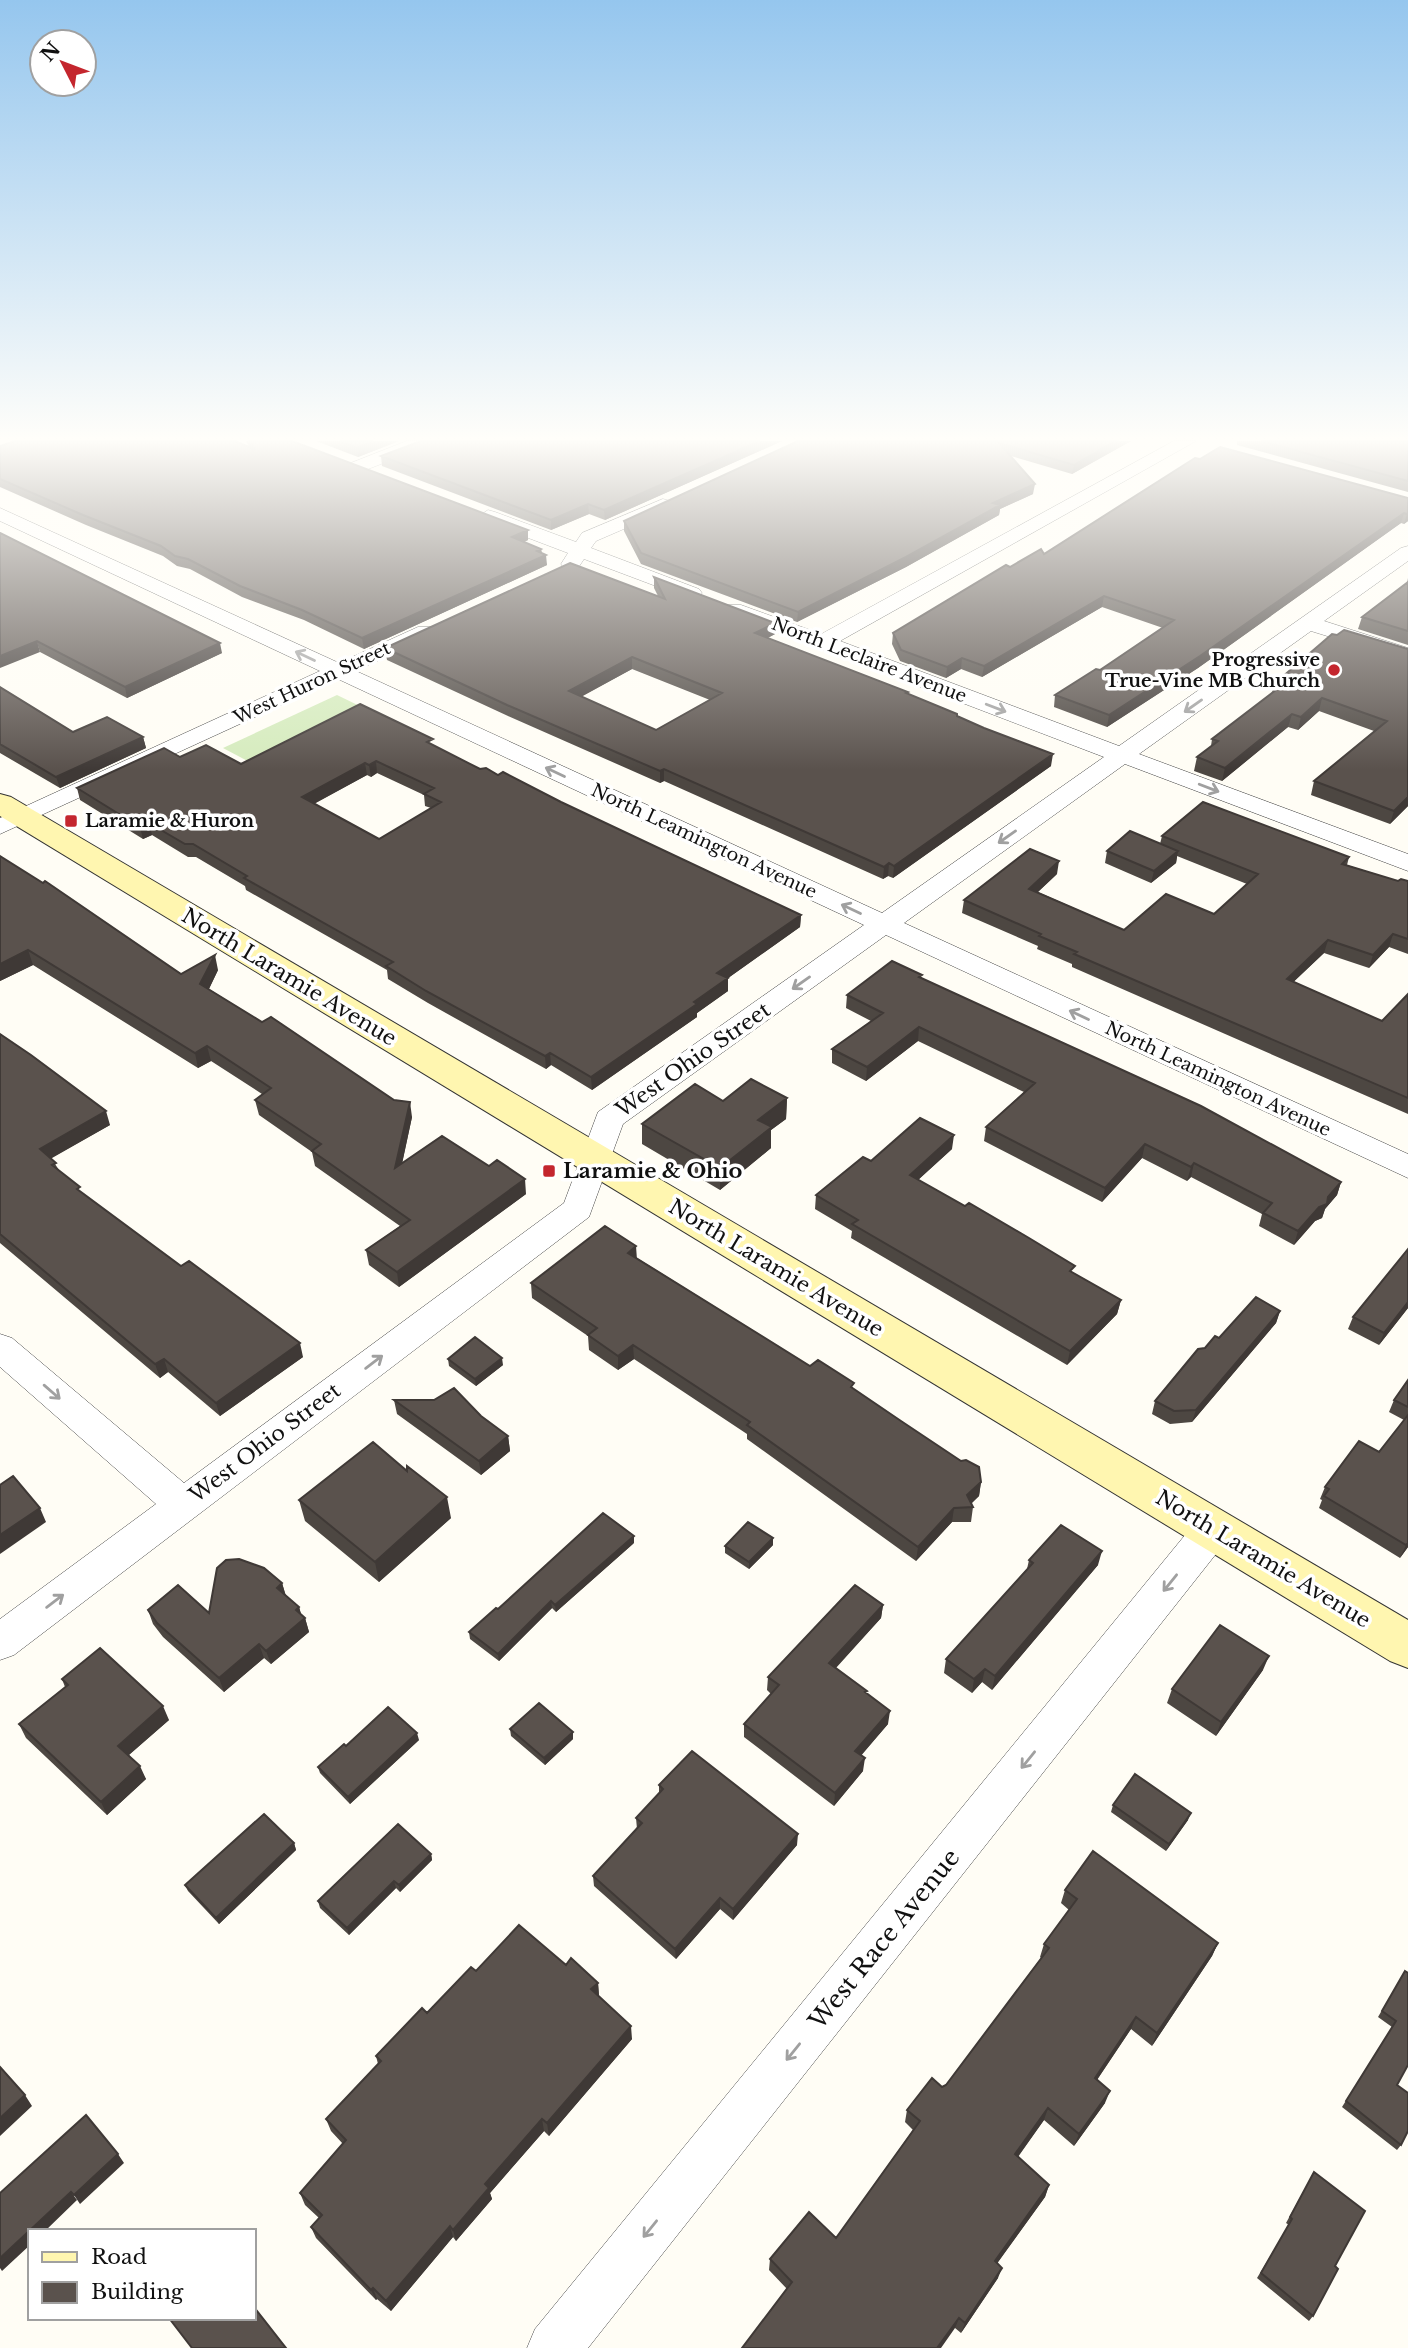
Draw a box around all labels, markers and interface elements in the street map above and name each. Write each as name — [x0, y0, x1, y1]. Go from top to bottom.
north arrow — [28, 28, 98, 98]
text: N — [36, 38, 65, 66]
street label: North Leclaire Avenue — [768, 613, 970, 707]
street label: West Huron Street — [229, 637, 394, 729]
one-way arrow — [294, 649, 316, 662]
place label: Progressive True-Vine MB Church — [1105, 649, 1320, 692]
marker: Progressive True-Vine MB Church — [1326, 662, 1342, 678]
one-way arrow — [1184, 698, 1203, 713]
one-way arrow — [985, 702, 1007, 715]
one-way arrow — [545, 765, 567, 778]
street label: North Leamington Avenue — [588, 779, 820, 903]
one-way arrow — [1198, 782, 1220, 795]
place label: Laramie & Huron — [85, 810, 254, 832]
marker: Laramie & Huron — [63, 813, 79, 829]
one-way arrow — [998, 830, 1017, 844]
one-way arrow — [841, 902, 862, 915]
street label: North Laramie Avenue — [177, 903, 401, 1051]
one-way arrow — [792, 976, 811, 990]
street label: West Ohio Street — [610, 997, 775, 1124]
one-way arrow — [1069, 1008, 1090, 1021]
street label: North Leamington Avenue — [1102, 1017, 1334, 1141]
place label: Laramie & Ohio — [563, 1158, 743, 1184]
marker: Laramie & Ohio — [541, 1163, 557, 1179]
street label: North Laramie Avenue — [664, 1194, 888, 1342]
one-way arrow — [364, 1355, 383, 1369]
street label: West Ohio Street — [183, 1378, 346, 1509]
one-way arrow — [43, 1384, 61, 1400]
street label: North Laramie Avenue — [1151, 1485, 1375, 1633]
one-way arrow — [1163, 1573, 1178, 1591]
one-way arrow — [45, 1594, 64, 1609]
one-way arrow — [1021, 1750, 1036, 1769]
street label: West Race Avenue — [802, 1843, 965, 2036]
one-way arrow — [786, 2042, 801, 2060]
one-way arrow — [643, 2219, 658, 2237]
legend — [28, 2229, 256, 2320]
text: Road — [91, 2244, 147, 2270]
text: Building — [91, 2279, 184, 2305]

